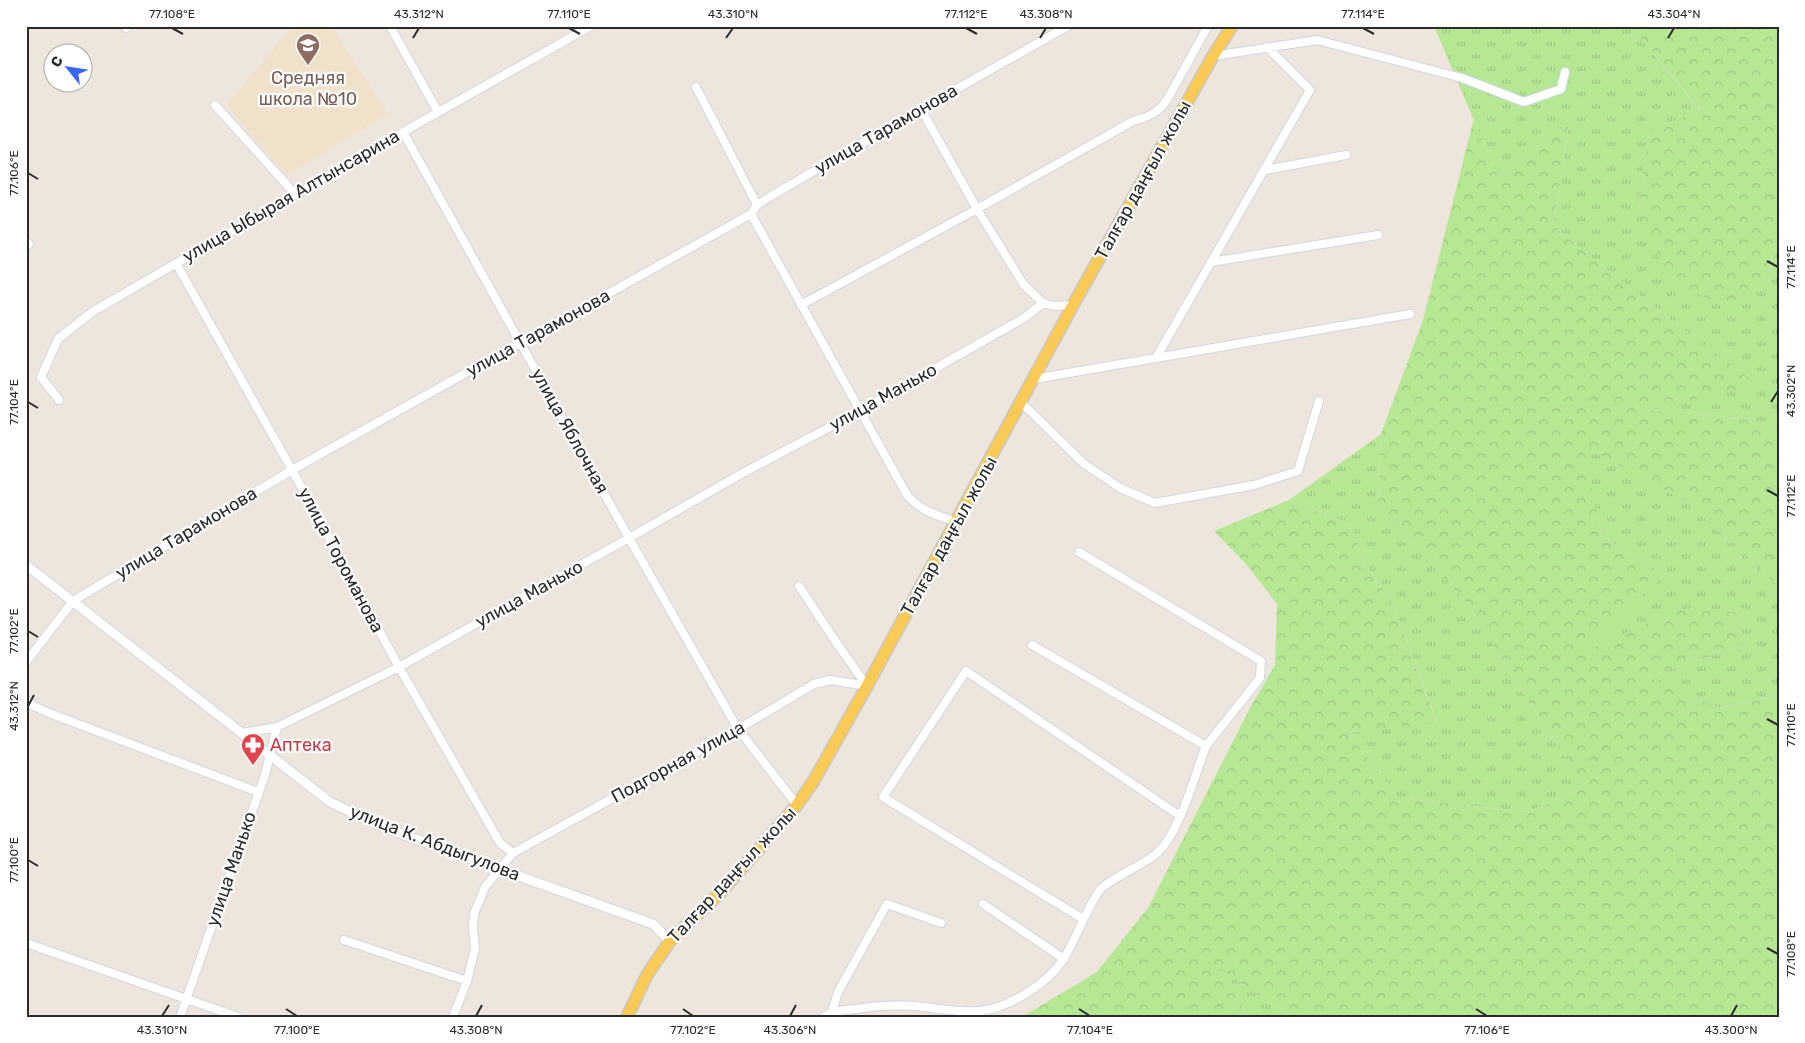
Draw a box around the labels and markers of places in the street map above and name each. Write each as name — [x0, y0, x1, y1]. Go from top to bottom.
school or university icon: Средняя школа №10 — [295, 32, 321, 66]
place label: Средняя школа №10 — [259, 67, 357, 110]
pharmacy icon: Аптека — [240, 732, 266, 766]
place label: Аптека — [270, 734, 332, 756]

